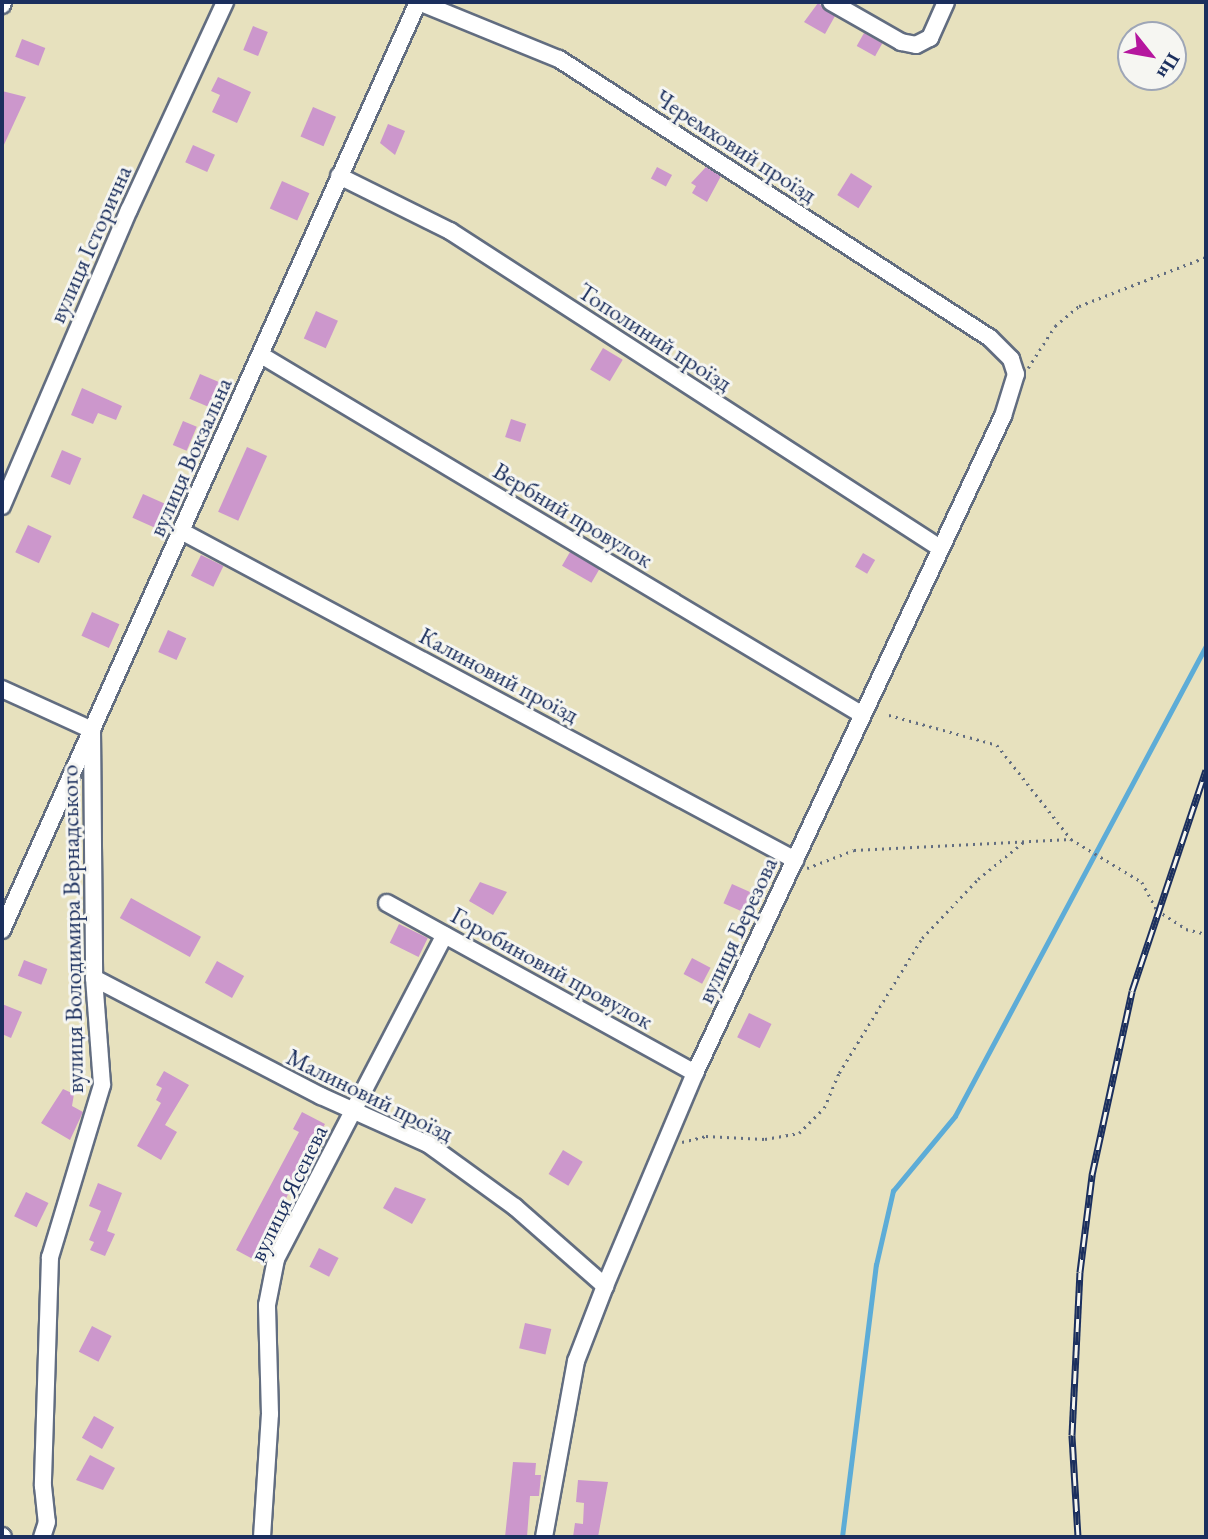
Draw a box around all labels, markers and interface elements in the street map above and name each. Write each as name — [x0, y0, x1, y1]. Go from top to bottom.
north arrow — [1117, 21, 1187, 91]
text: Пн — [1151, 48, 1186, 84]
street label: Черемховий проїзд — [650, 83, 822, 209]
street label: вулиця Історична — [42, 161, 138, 327]
street label: Тополиний проїзд — [573, 277, 737, 397]
street label: вулиця Вокзальна — [142, 373, 238, 541]
street label: Вербний провулок — [488, 456, 658, 574]
street label: Калиновий проїзд — [414, 621, 584, 729]
street label: вулиця Володимира Вернадського — [55, 765, 89, 1093]
street label: вулиця Березова — [691, 852, 783, 1008]
street label: Горобиновий провулок — [446, 901, 658, 1035]
street label: Малиновий проїзд — [282, 1042, 458, 1148]
street label: вулиця Ясенева — [243, 1120, 333, 1266]

